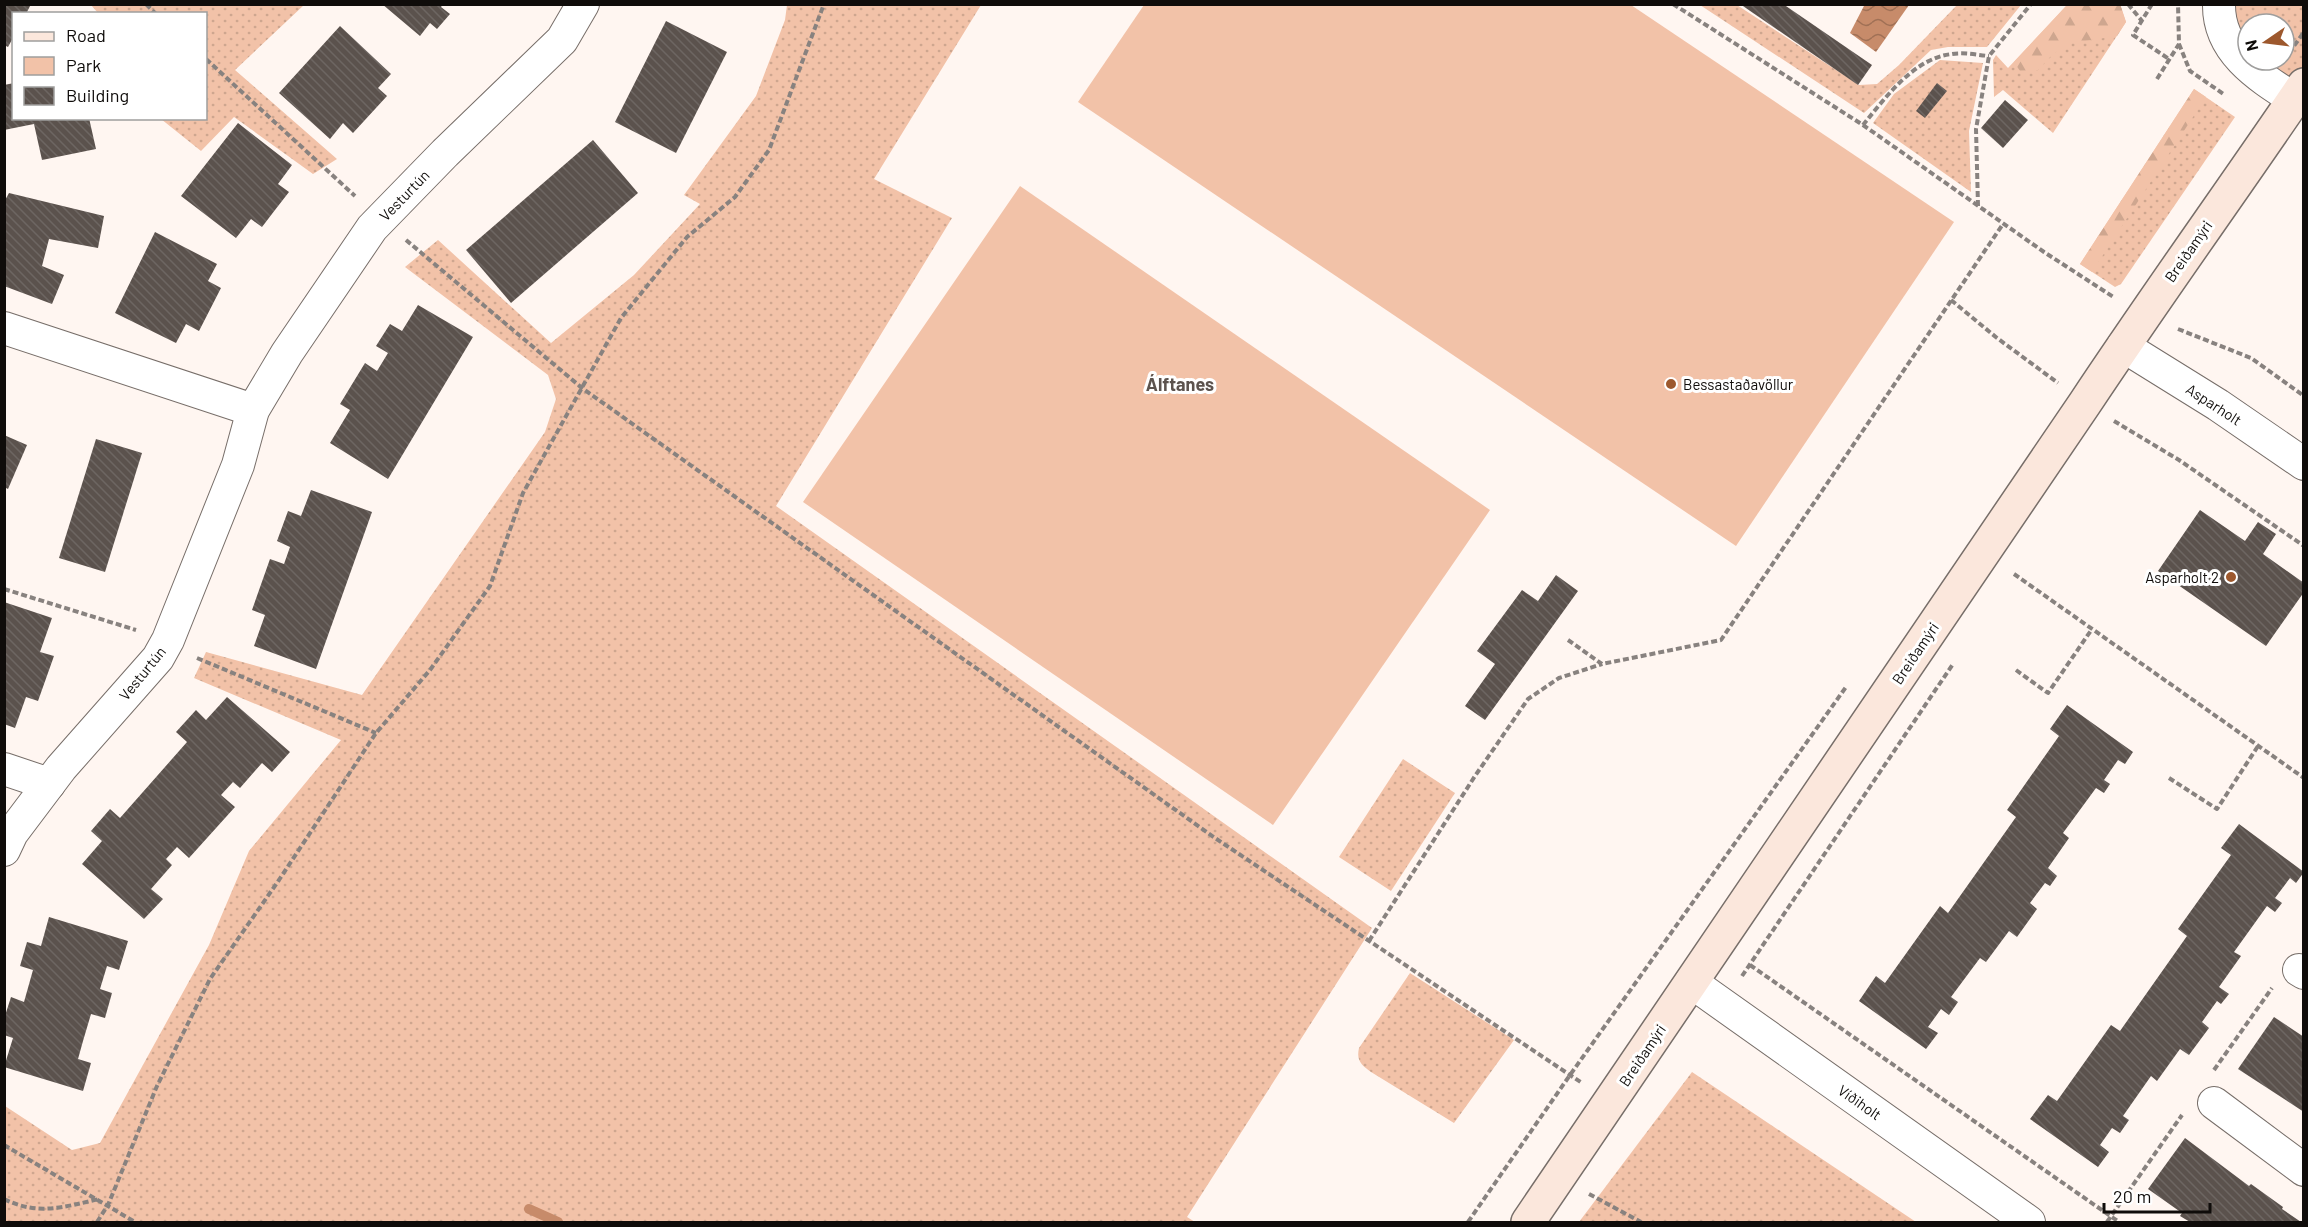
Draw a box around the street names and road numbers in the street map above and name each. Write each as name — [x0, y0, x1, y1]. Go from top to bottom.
street label: Vesturtún — [375, 166, 433, 224]
street label: Breiðamýri — [2160, 217, 2216, 285]
street label: Asparholt — [2183, 379, 2245, 429]
street label: Breiðamýri — [1888, 619, 1942, 687]
street label: Vesturtún — [115, 642, 169, 704]
street label: Breiðamýri — [1615, 1021, 1669, 1089]
street label: Víðiholt — [1835, 1081, 1885, 1123]

